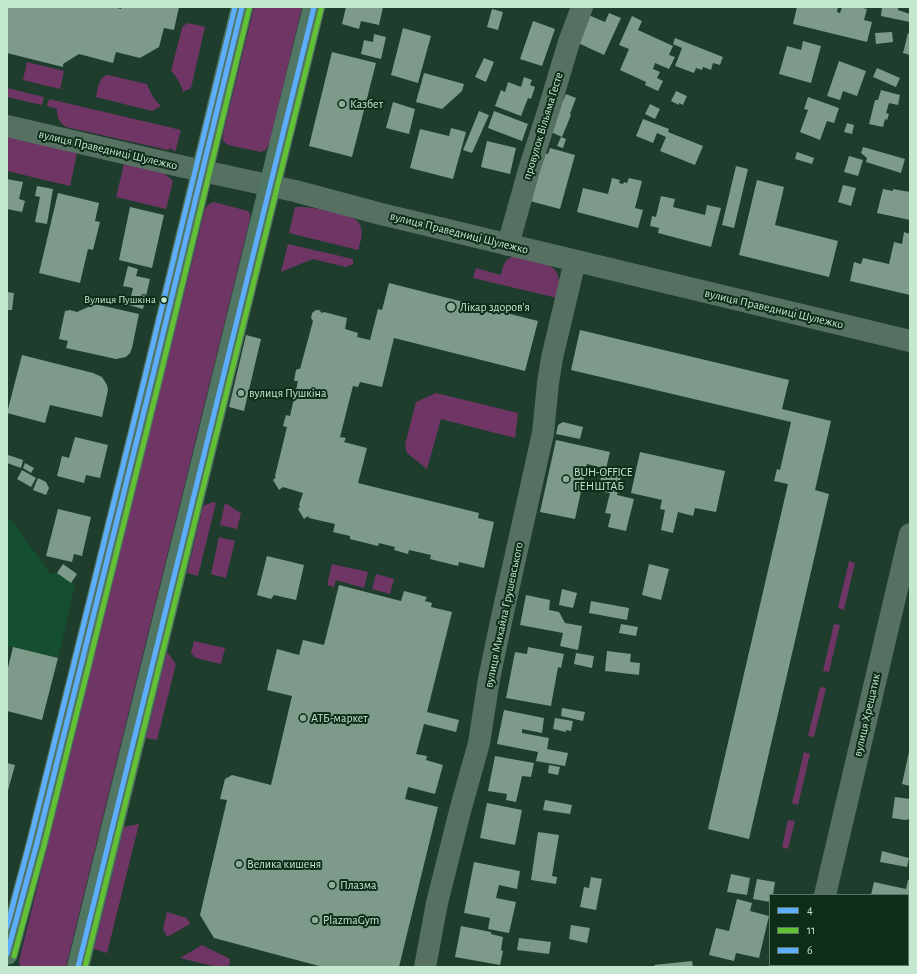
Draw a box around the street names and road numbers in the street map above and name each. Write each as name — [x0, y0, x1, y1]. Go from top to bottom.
street label: провулок Вільяма Гесте — [520, 70, 566, 182]
street label: вулиця Праведниці Шулежко — [37, 127, 179, 173]
street label: вулиця Праведниці Шулежко — [388, 209, 530, 257]
street label: вулиця Праведниці Шулежко — [703, 286, 845, 332]
street label: вулиця Михайла Грушевського — [482, 541, 526, 689]
street label: вулиця Хрещатик — [850, 672, 884, 758]

